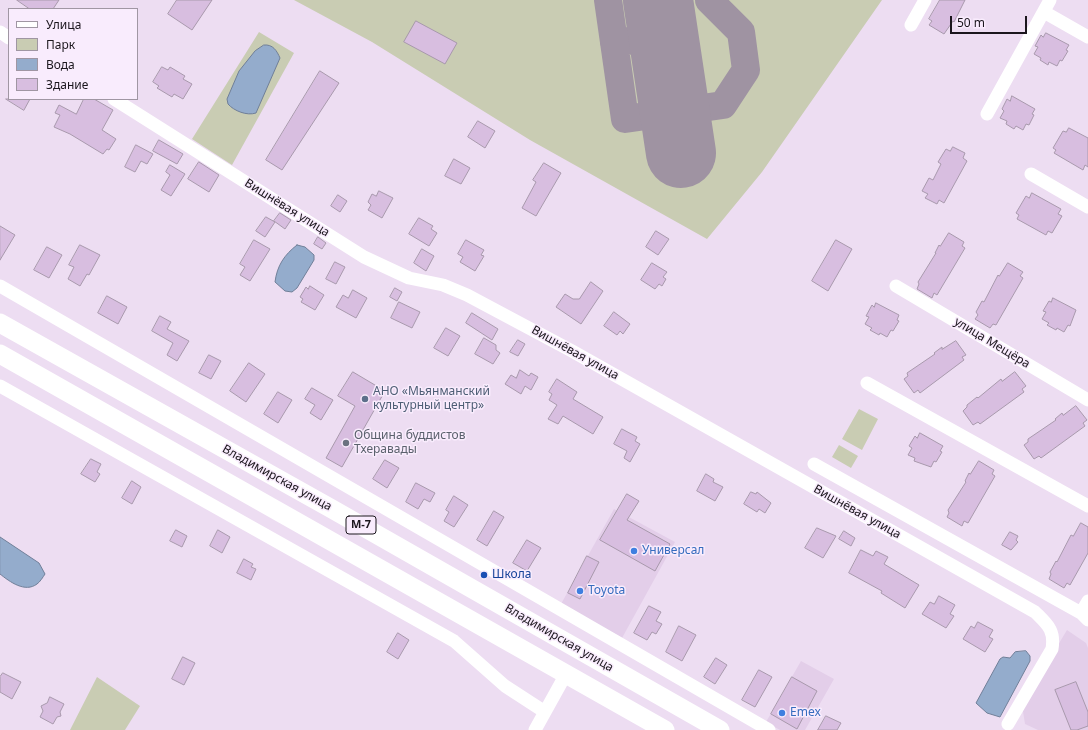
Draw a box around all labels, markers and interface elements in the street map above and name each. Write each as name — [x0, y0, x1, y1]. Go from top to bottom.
legend — [8, 8, 138, 100]
scale bar — [952, 8, 1029, 34]
text: 50 m — [957, 14, 985, 31]
text: Улица — [46, 16, 81, 33]
text: Парк — [46, 36, 75, 53]
text: Вода — [46, 56, 75, 73]
text: Здание — [46, 76, 88, 93]
street label: Вишнёвая улица — [242, 176, 332, 240]
street label: улица Мещёра — [951, 315, 1033, 371]
street label: Вишнёвая улица — [529, 323, 621, 383]
place label: АНО «Мьянманский культурный центр» — [373, 385, 490, 413]
marker: АНО «Мьянманский культурный центр» — [360, 394, 370, 404]
place label: Община буддистов Тхеравады — [354, 429, 466, 457]
marker: Община буддистов Тхеравады — [341, 438, 351, 448]
street label: Владимирская улица — [220, 442, 334, 514]
street label: Вишнёвая улица — [811, 482, 903, 542]
road number: М-7 — [346, 516, 376, 534]
place label: Универсал — [642, 544, 704, 558]
marker: Универсал — [629, 546, 639, 556]
place label: Школа — [492, 568, 531, 582]
marker: Школа — [479, 570, 489, 580]
place label: Toyota — [588, 584, 625, 598]
marker: Toyota — [575, 586, 585, 596]
street label: Владимирская улица — [502, 601, 616, 675]
place label: Emex — [790, 706, 821, 720]
marker: Emex — [777, 708, 787, 718]

